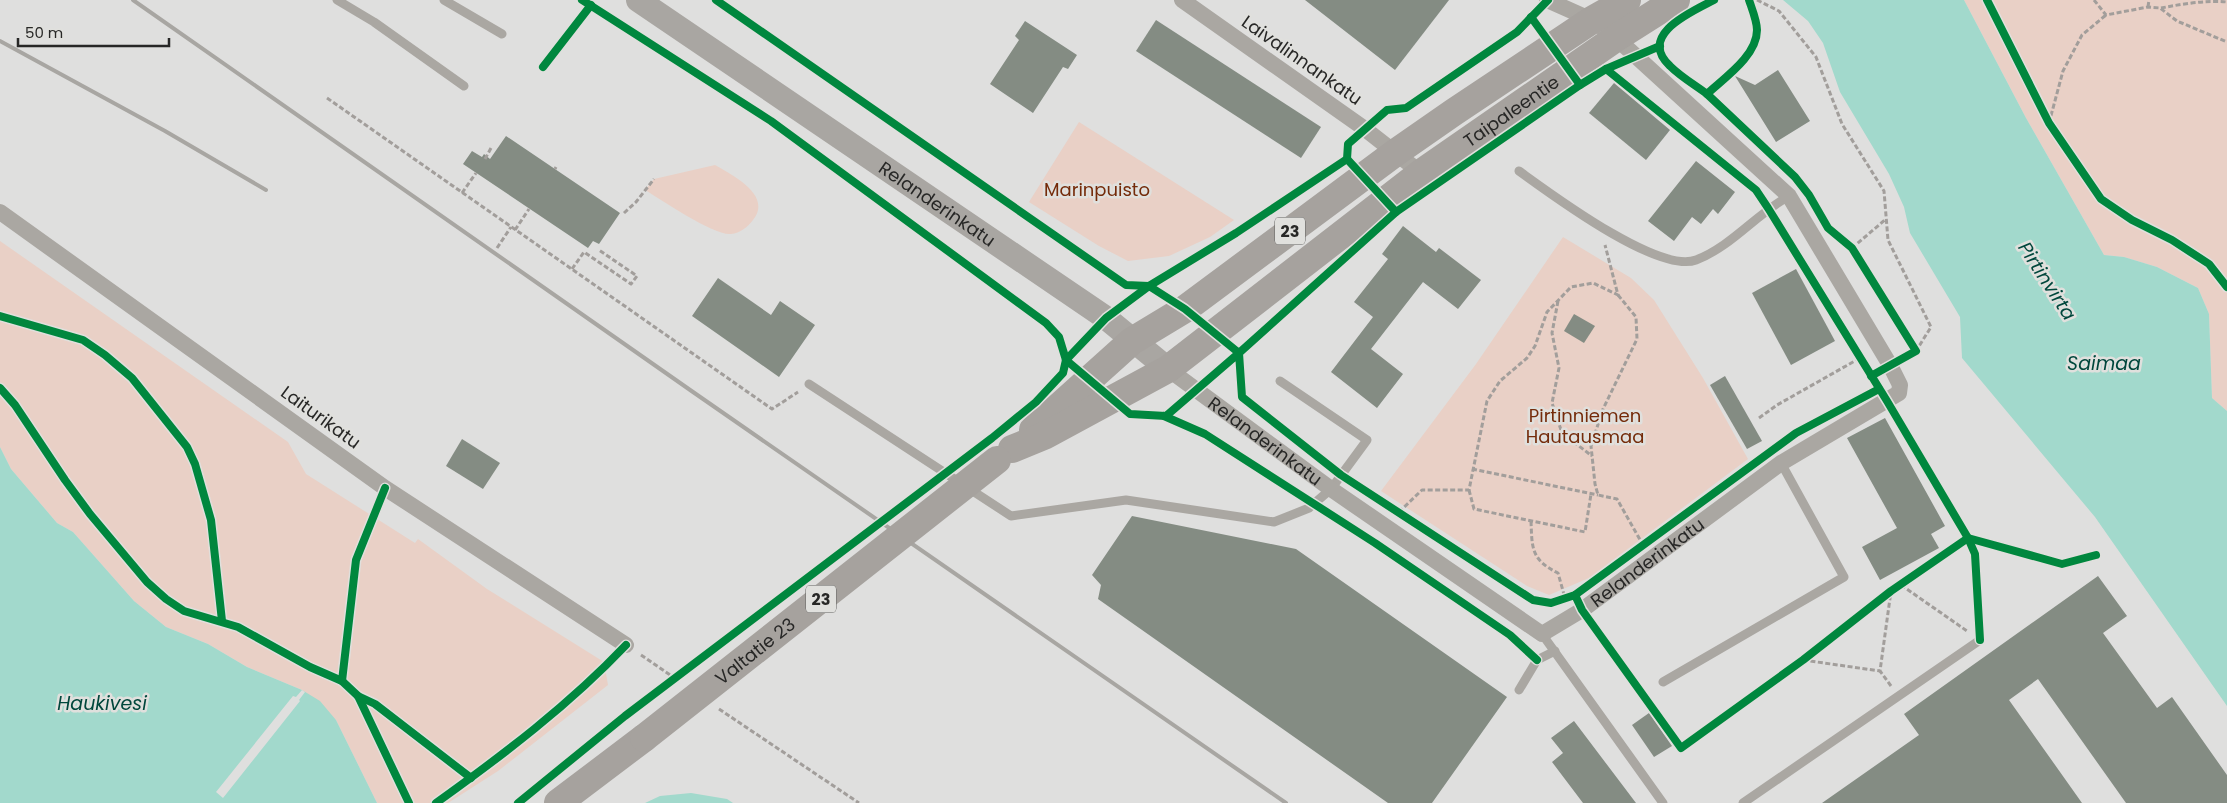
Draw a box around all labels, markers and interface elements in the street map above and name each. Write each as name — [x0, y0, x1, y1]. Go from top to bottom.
street label: Laivalinnankatu — [1237, 9, 1367, 111]
scale bar — [18, 15, 169, 47]
text: 50 m — [25, 22, 63, 43]
street label: Taipaleentie — [1458, 69, 1564, 153]
street label: Relanderinkatu — [874, 155, 1001, 252]
park label: Marinpuisto — [1044, 177, 1150, 202]
road number: 23 — [1275, 218, 1305, 245]
water label: Pirtinvirta — [2012, 236, 2083, 326]
water label: Saimaa — [2067, 350, 2141, 377]
street label: Laiturikatu — [276, 380, 366, 454]
street label: Relanderinkatu — [1203, 390, 1328, 491]
park label: Pirtinniemen Hautausmaa — [1526, 403, 1644, 449]
street label: Relanderinkatu — [1585, 512, 1709, 612]
road number: 23 — [806, 586, 836, 612]
street label: Valtatie 23 — [710, 611, 800, 690]
water label: Haukivesi — [57, 690, 147, 717]

